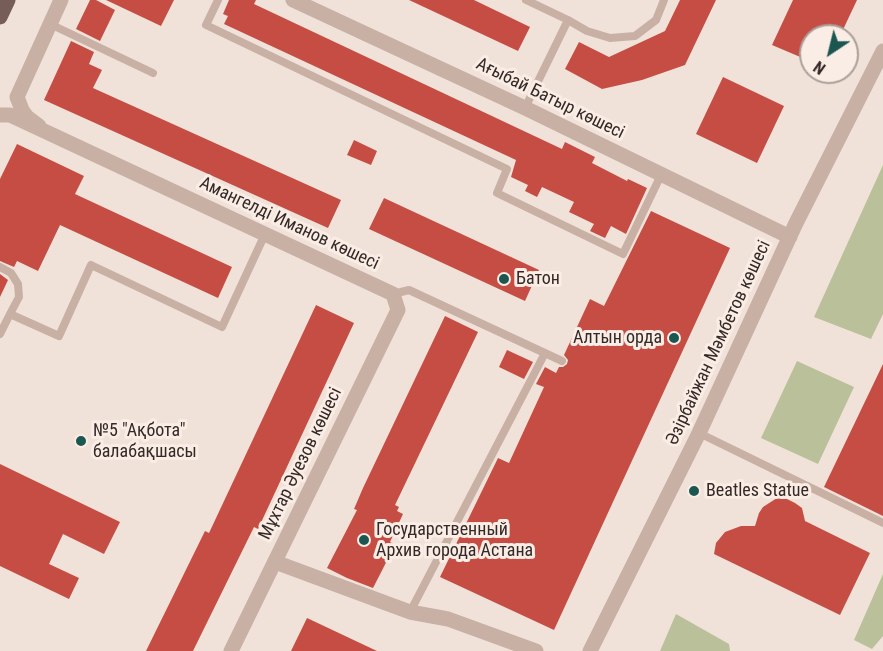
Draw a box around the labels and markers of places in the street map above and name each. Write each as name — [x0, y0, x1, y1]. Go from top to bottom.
place label: Батон — [516, 268, 560, 290]
marker: Батон — [497, 272, 511, 286]
place label: Алтын орда — [573, 327, 662, 349]
marker: Алтын орда — [667, 331, 681, 345]
place label: №5 "Ақбота" балабақшасы — [93, 420, 197, 462]
marker: №5 "Ақбота" балабақшасы — [74, 434, 88, 448]
place label: Beatles Statue — [706, 480, 809, 502]
marker: Beatles Statue — [687, 484, 701, 498]
place label: Государственный Архив города Астана — [376, 519, 533, 562]
marker: Государственный Архив города Астана — [357, 533, 371, 547]

